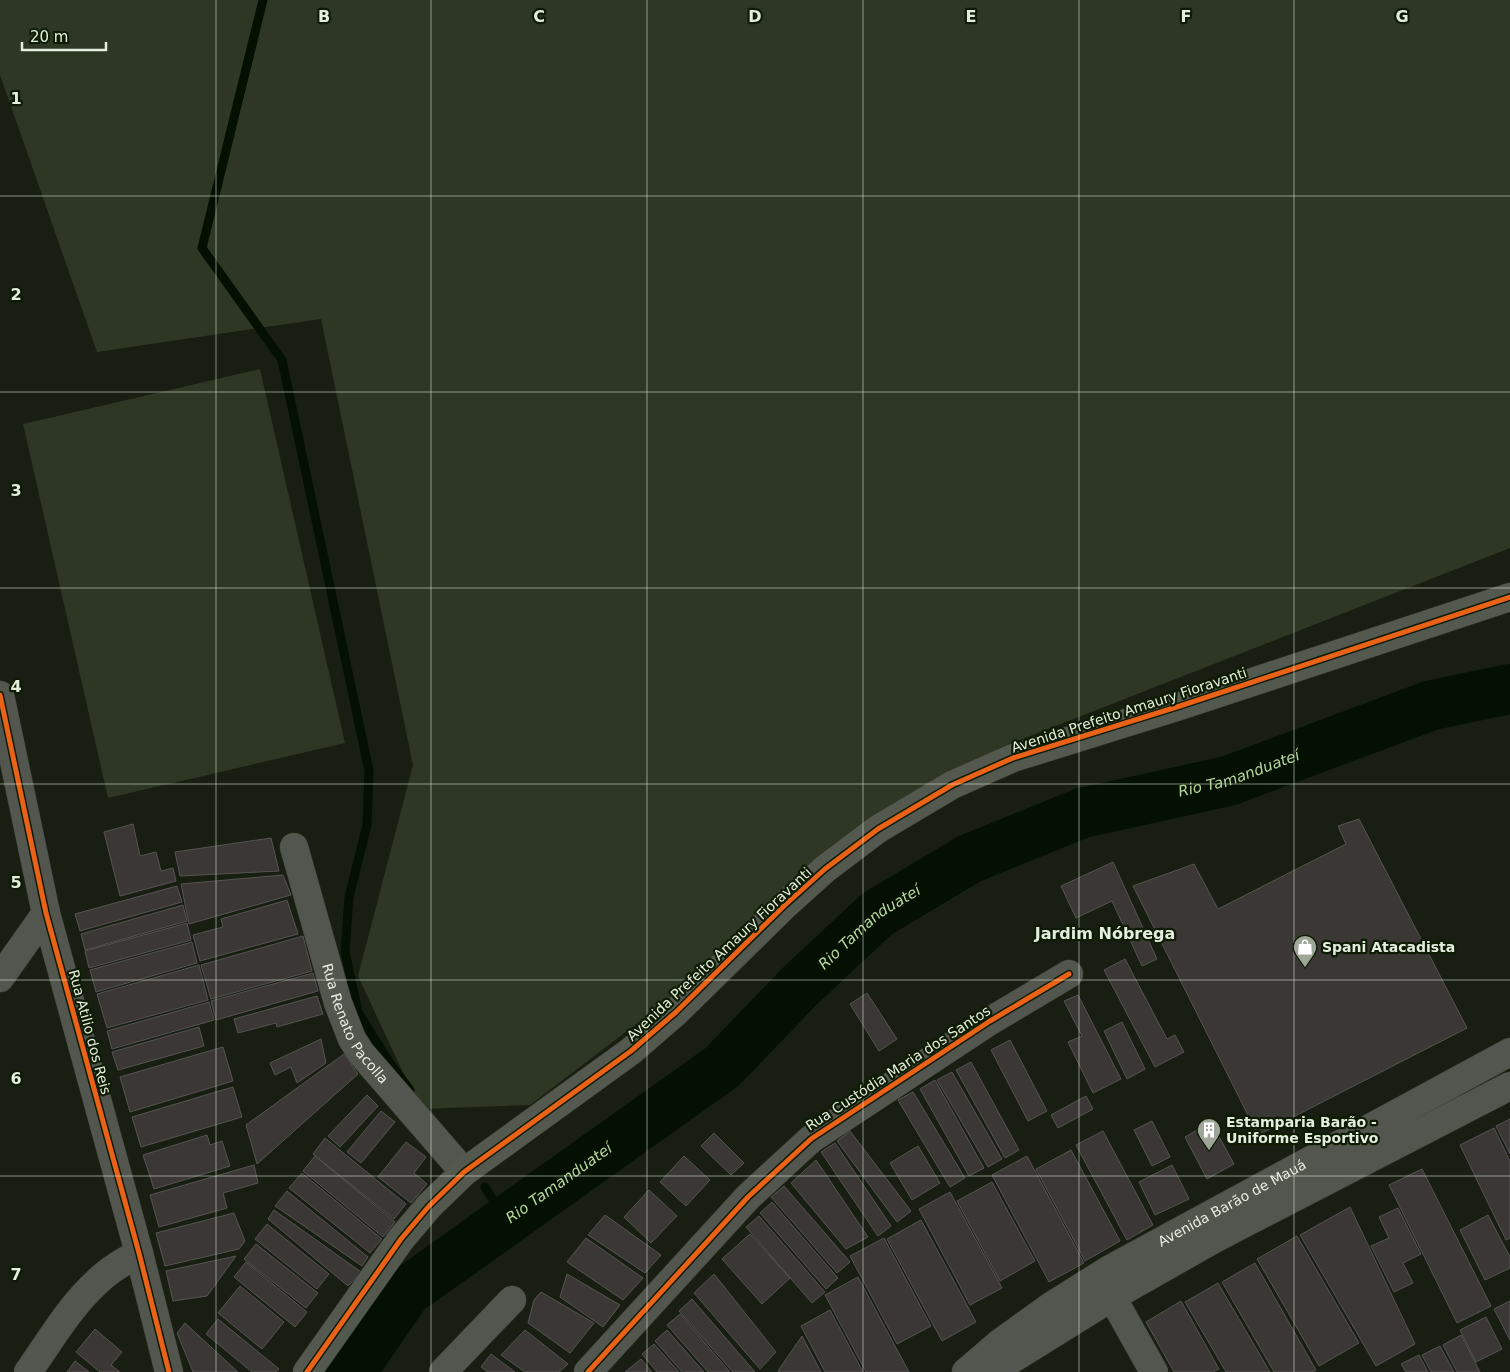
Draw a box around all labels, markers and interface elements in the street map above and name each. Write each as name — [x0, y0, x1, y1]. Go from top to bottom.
text: B — [318, 7, 330, 26]
text: C — [533, 7, 545, 26]
text: D — [748, 7, 762, 26]
text: E — [966, 7, 976, 26]
text: F — [1181, 7, 1191, 26]
text: G — [1395, 7, 1409, 26]
scale bar — [22, 20, 106, 52]
text: 20 m — [30, 28, 68, 46]
text: 1 — [10, 89, 22, 108]
text: 2 — [10, 285, 22, 304]
text: 3 — [10, 481, 22, 500]
street label: Avenida Prefeito Amaury Fioravanti — [1009, 664, 1249, 756]
text: 4 — [10, 677, 22, 696]
water label: Rio Tamanduateí — [1177, 746, 1304, 801]
street label: Avenida Prefeito Amaury Fioravanti — [623, 864, 815, 1044]
text: 5 — [10, 873, 22, 892]
water label: Rio Tamanduateí — [815, 880, 925, 973]
district label: Jardim Nóbrega — [1034, 924, 1175, 943]
shop icon: Spani Atacadista — [1292, 934, 1318, 968]
place label: Spani Atacadista — [1322, 939, 1455, 955]
street label: Rua Renato Pacolla — [319, 961, 392, 1087]
street label: Rua Atilio dos Reis — [66, 968, 114, 1096]
street label: Rua Custódia Maria dos Santos — [803, 1002, 993, 1134]
text: 6 — [10, 1069, 22, 1088]
place label: Estamparia Barão - Uniforme Esportivo — [1226, 1114, 1379, 1146]
building icon: Estamparia Barão - Uniforme Esportivo — [1196, 1117, 1222, 1151]
water label: Rio Tamanduateí — [502, 1138, 617, 1227]
street label: Avenida Barão de Mauá — [1155, 1156, 1309, 1250]
text: 7 — [10, 1265, 22, 1284]

